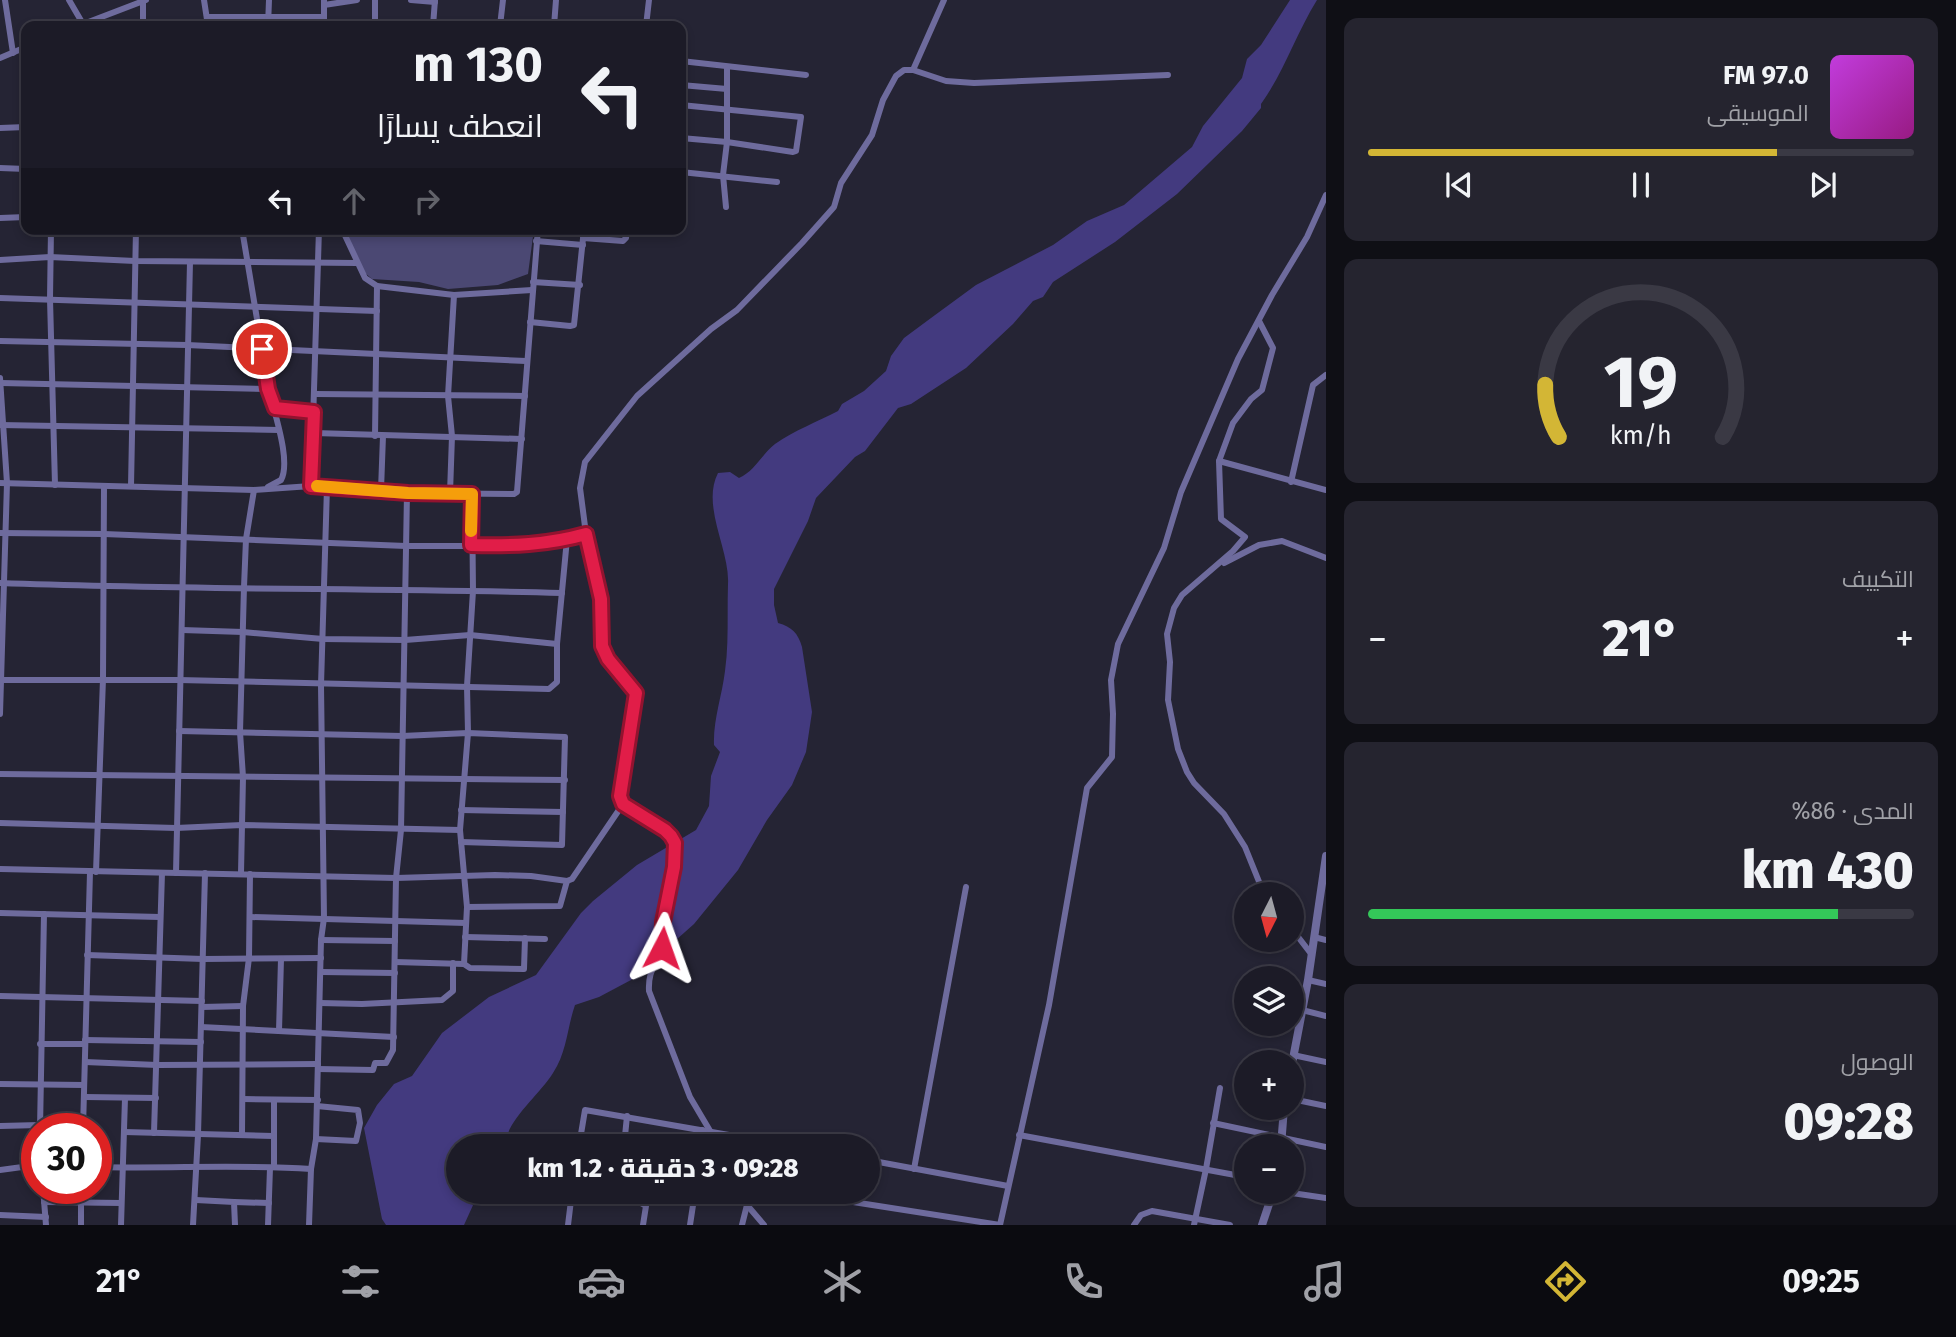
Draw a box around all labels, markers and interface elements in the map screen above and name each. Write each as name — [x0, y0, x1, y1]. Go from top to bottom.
text: 130 m — [413, 35, 543, 94]
icon: left — [567, 49, 658, 140]
text: 97.0 FM — [1723, 60, 1809, 91]
text: الموسيقى — [1707, 99, 1809, 127]
text: انعطف يسارًا — [377, 107, 543, 145]
icon: previous — [1440, 166, 1478, 204]
icon: pause — [1622, 166, 1660, 204]
icon: next — [1804, 166, 1842, 204]
icon: left — [262, 182, 300, 220]
icon: ahead — [335, 182, 373, 220]
icon: right — [408, 182, 446, 220]
pin — [232, 319, 292, 379]
icon: arrive — [243, 330, 281, 368]
text: 19 — [1604, 340, 1678, 427]
text: km/h — [1610, 421, 1672, 451]
text: التكييف — [1842, 565, 1914, 593]
text: 21° — [1602, 607, 1680, 670]
text: − — [1368, 616, 1387, 662]
text: + — [1895, 616, 1914, 662]
text: المدى · 86% — [1791, 797, 1914, 825]
text: 430 km — [1742, 839, 1914, 902]
north arrow — [1234, 882, 1304, 952]
map controls — [1234, 882, 1304, 1204]
position arrow — [625, 911, 699, 985]
button: layers — [1234, 966, 1304, 1036]
text: الوصول — [1841, 1048, 1914, 1076]
button: + — [1234, 1050, 1304, 1120]
text: 09:28 — [1784, 1090, 1914, 1153]
speed limit sign: 30 — [21, 1113, 112, 1204]
button: − — [1234, 1134, 1304, 1204]
text: 09:28 · 3 دقيقة · 1.2 km — [527, 1153, 799, 1184]
icon: filters — [336, 1257, 385, 1306]
icon: car — [577, 1257, 626, 1306]
icon: climate — [818, 1257, 867, 1306]
icon: phone — [1059, 1257, 1108, 1306]
icon: music — [1300, 1257, 1349, 1306]
icon: directions — [1541, 1257, 1590, 1306]
text: 21° — [96, 1262, 143, 1300]
text: 09:25 — [1782, 1262, 1860, 1300]

